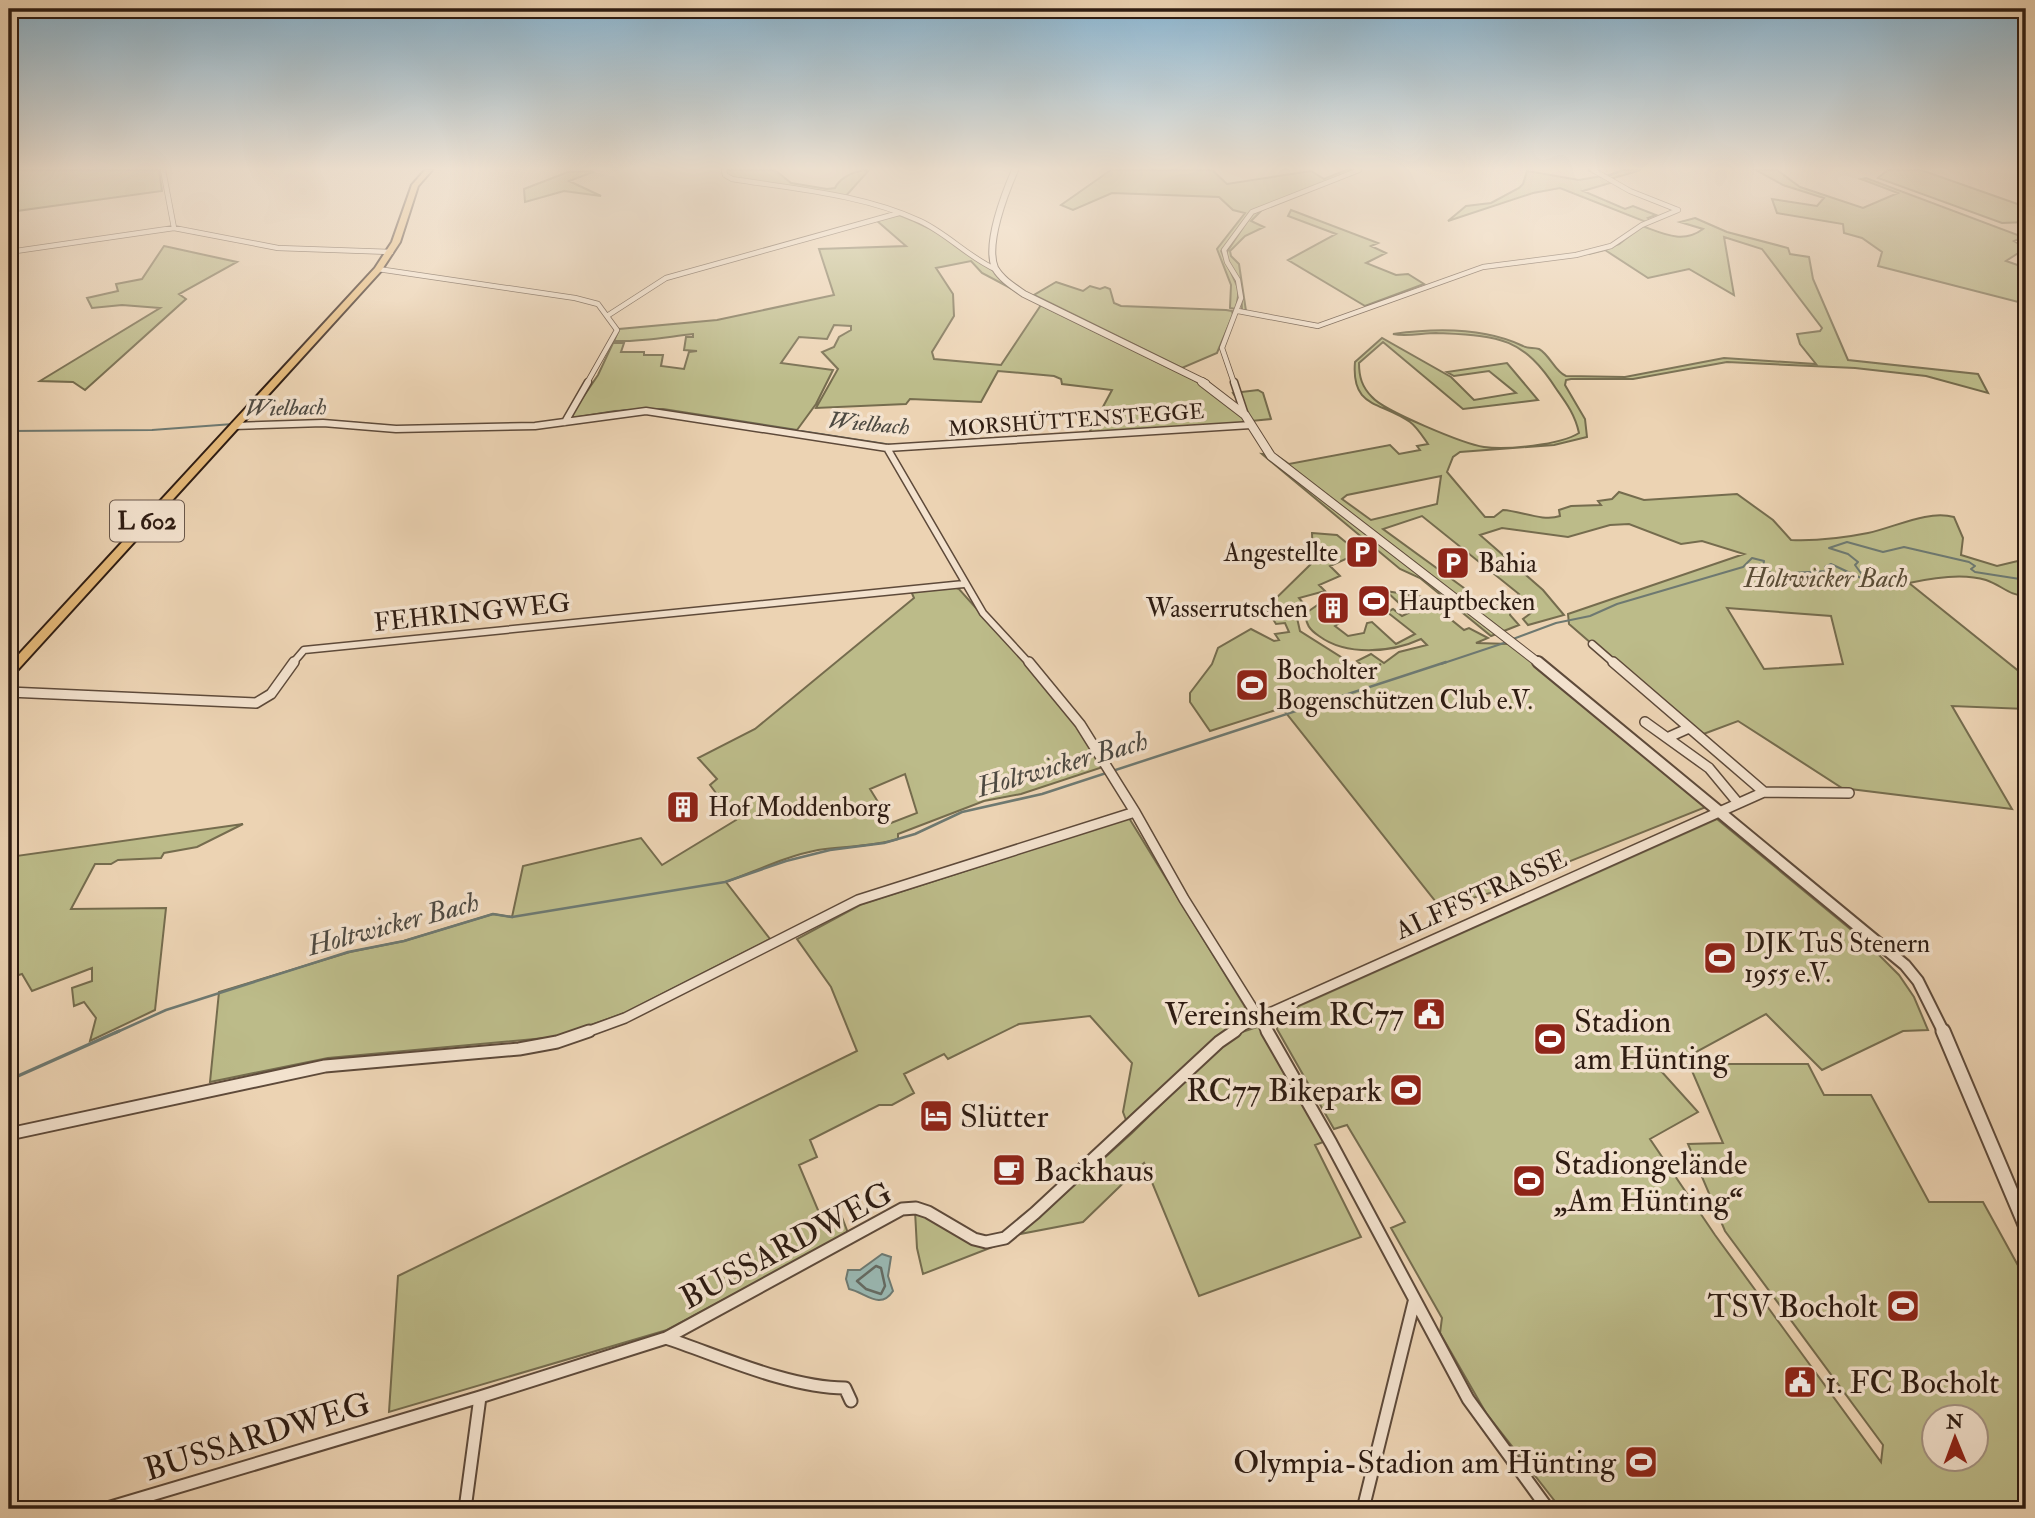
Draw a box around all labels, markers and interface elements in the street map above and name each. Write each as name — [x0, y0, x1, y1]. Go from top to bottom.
water label: Wielbach — [245, 392, 327, 423]
street label: MORSHÜTTENSTEGGE — [947, 398, 1205, 443]
water label: Wielbach — [827, 405, 911, 441]
road number: L 602 — [110, 500, 184, 542]
parking icon: Angestellte — [1343, 533, 1381, 571]
place label: Angestellte — [1223, 537, 1338, 569]
parking icon: Bahia — [1434, 544, 1472, 582]
place label: Bahia — [1478, 548, 1537, 580]
park label: Holtwicker Bach — [1743, 563, 1908, 595]
sports icon: Hauptbecken — [1355, 582, 1393, 620]
place label: Hauptbecken — [1398, 586, 1535, 619]
street label: FEHRINGWEG — [372, 587, 572, 639]
building icon: Wasserrutschen — [1314, 589, 1352, 627]
place label: Wasserrutschen — [1145, 593, 1308, 625]
place label: Bocholter Bogenschützen Club e.V. — [1276, 655, 1533, 717]
sports icon: Bocholter Bogenschützen Club e.V. — [1233, 666, 1271, 704]
water label: Holtwicker Bach — [971, 723, 1152, 806]
building icon: Hof Moddenborg — [664, 788, 702, 826]
place label: Hof Moddenborg — [708, 792, 891, 824]
street label: ALFFSTRASSE — [1390, 843, 1572, 947]
water label: Holtwicker Bach — [302, 885, 483, 965]
place label: DJK TuS Stenern 1955 e.V. — [1744, 928, 1930, 990]
sports icon: DJK TuS Stenern 1955 e.V. — [1701, 939, 1739, 977]
place label: Vereinsheim RC77 — [1164, 995, 1404, 1035]
public building icon: Vereinsheim RC77 — [1410, 995, 1448, 1033]
place label: Stadion am Hünting — [1574, 1002, 1730, 1079]
sports icon: Stadion am Hünting — [1531, 1020, 1569, 1058]
place label: RC77 Bikepark — [1186, 1071, 1382, 1111]
sports icon: RC77 Bikepark — [1387, 1071, 1425, 1109]
hotel icon: Slütter — [917, 1097, 955, 1135]
place label: Slütter — [960, 1097, 1048, 1137]
place label: Stadiongelände „Am Hünting“ — [1553, 1144, 1747, 1221]
cafe icon: Backhaus — [990, 1151, 1028, 1189]
place label: Backhaus — [1034, 1151, 1154, 1191]
sports icon: Stadiongelände „Am Hünting“ — [1510, 1162, 1548, 1200]
street label: BUSSARDWEG — [674, 1173, 899, 1318]
place label: TSV Bocholt — [1708, 1287, 1878, 1327]
sports icon: TSV Bocholt — [1884, 1287, 1922, 1325]
public building icon: 1. FC Bocholt — [1781, 1363, 1819, 1401]
place label: 1. FC Bocholt — [1825, 1363, 1999, 1403]
street label: BUSSARDWEG — [139, 1384, 375, 1490]
north arrow — [1920, 1402, 1990, 1472]
text: N — [1945, 1410, 1964, 1434]
place label: Olympia-Stadion am Hünting — [1233, 1443, 1617, 1483]
sports icon: Olympia-Stadion am Hünting — [1622, 1443, 1660, 1481]

